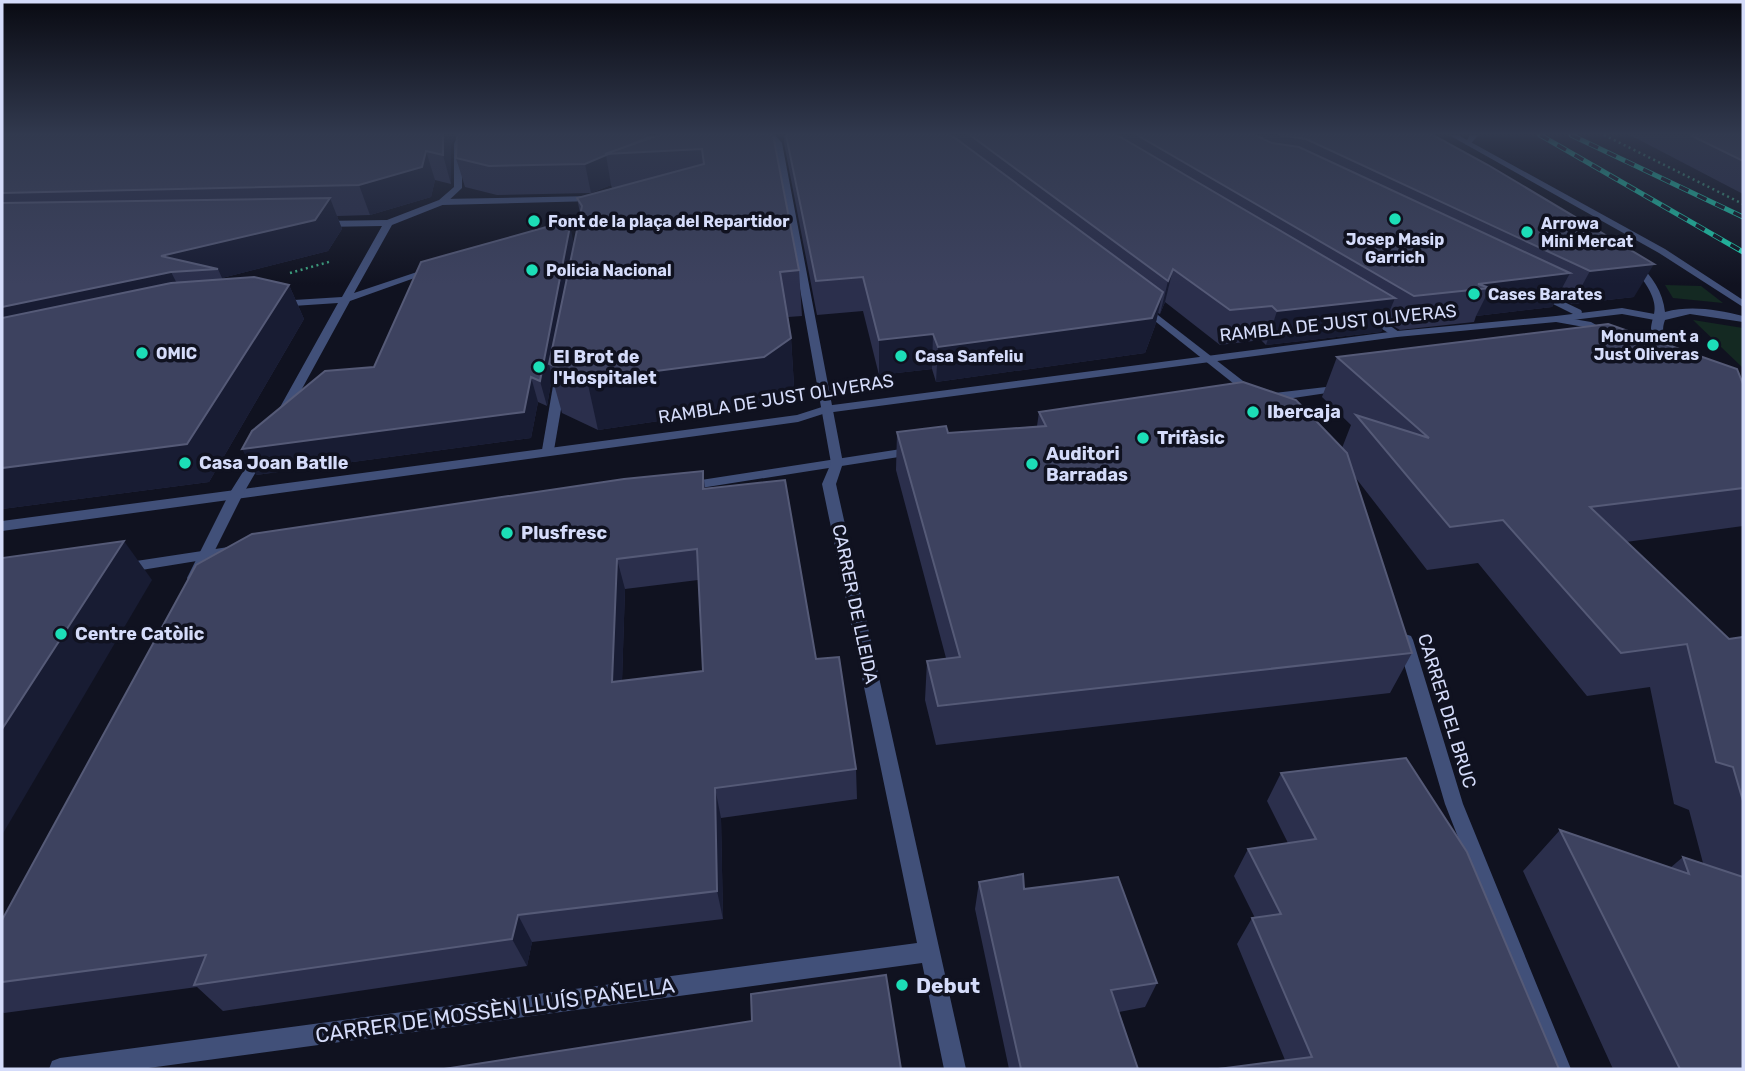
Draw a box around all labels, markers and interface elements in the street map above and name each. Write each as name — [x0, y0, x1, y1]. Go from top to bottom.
marker: Josep Masip Garrich — [1387, 211, 1403, 227]
place label: Font de la plaça del Repartidor — [548, 212, 790, 231]
marker: Font de la plaça del Repartidor — [526, 213, 542, 229]
place label: Arrowa Mini Mercat — [1541, 214, 1634, 251]
marker: Arrowa Mini Mercat — [1519, 224, 1535, 240]
place label: Josep Masip Garrich — [1346, 230, 1444, 267]
place label: Policia Nacional — [546, 261, 672, 280]
marker: Policia Nacional — [524, 262, 540, 278]
place label: Cases Barates — [1488, 285, 1602, 304]
marker: Cases Barates — [1466, 286, 1482, 302]
street label: RAMBLA DE JUST OLIVERAS — [1218, 300, 1458, 346]
place label: Monument a Just Oliveras — [1594, 327, 1699, 364]
marker: Monument a Just Oliveras — [1705, 337, 1721, 353]
place label: OMIC — [156, 344, 197, 363]
marker: OMIC — [134, 345, 150, 361]
place label: El Brot de l'Hospitalet — [553, 346, 657, 389]
place label: Casa Sanfeliu — [915, 347, 1024, 366]
marker: Casa Sanfeliu — [893, 348, 909, 364]
marker: El Brot de l'Hospitalet — [531, 359, 547, 375]
street label: RAMBLA DE JUST OLIVERAS — [657, 369, 895, 429]
place label: Ibercaja — [1267, 401, 1341, 423]
marker: Ibercaja — [1245, 404, 1261, 420]
place label: Trifàsic — [1157, 427, 1225, 449]
marker: Trifàsic — [1135, 430, 1151, 446]
place label: Auditori Barradas — [1046, 443, 1128, 486]
place label: Casa Joan Batlle — [199, 452, 349, 474]
marker: Casa Joan Batlle — [177, 455, 193, 471]
marker: Auditori Barradas — [1024, 456, 1040, 472]
place label: Plusfresc — [521, 522, 607, 544]
street label: CARRER DE LLEIDA — [827, 522, 883, 686]
marker: Plusfresc — [499, 525, 515, 541]
place label: Centre Catòlic — [75, 623, 205, 645]
marker: Centre Catòlic — [53, 626, 69, 642]
street label: CARRER DEL BRUC — [1413, 631, 1481, 791]
street label: CARRER DE MOSSÈN LLUÍS PAÑELLA — [314, 972, 676, 1048]
place label: Debut — [916, 973, 980, 998]
marker: Debut — [894, 977, 910, 993]

